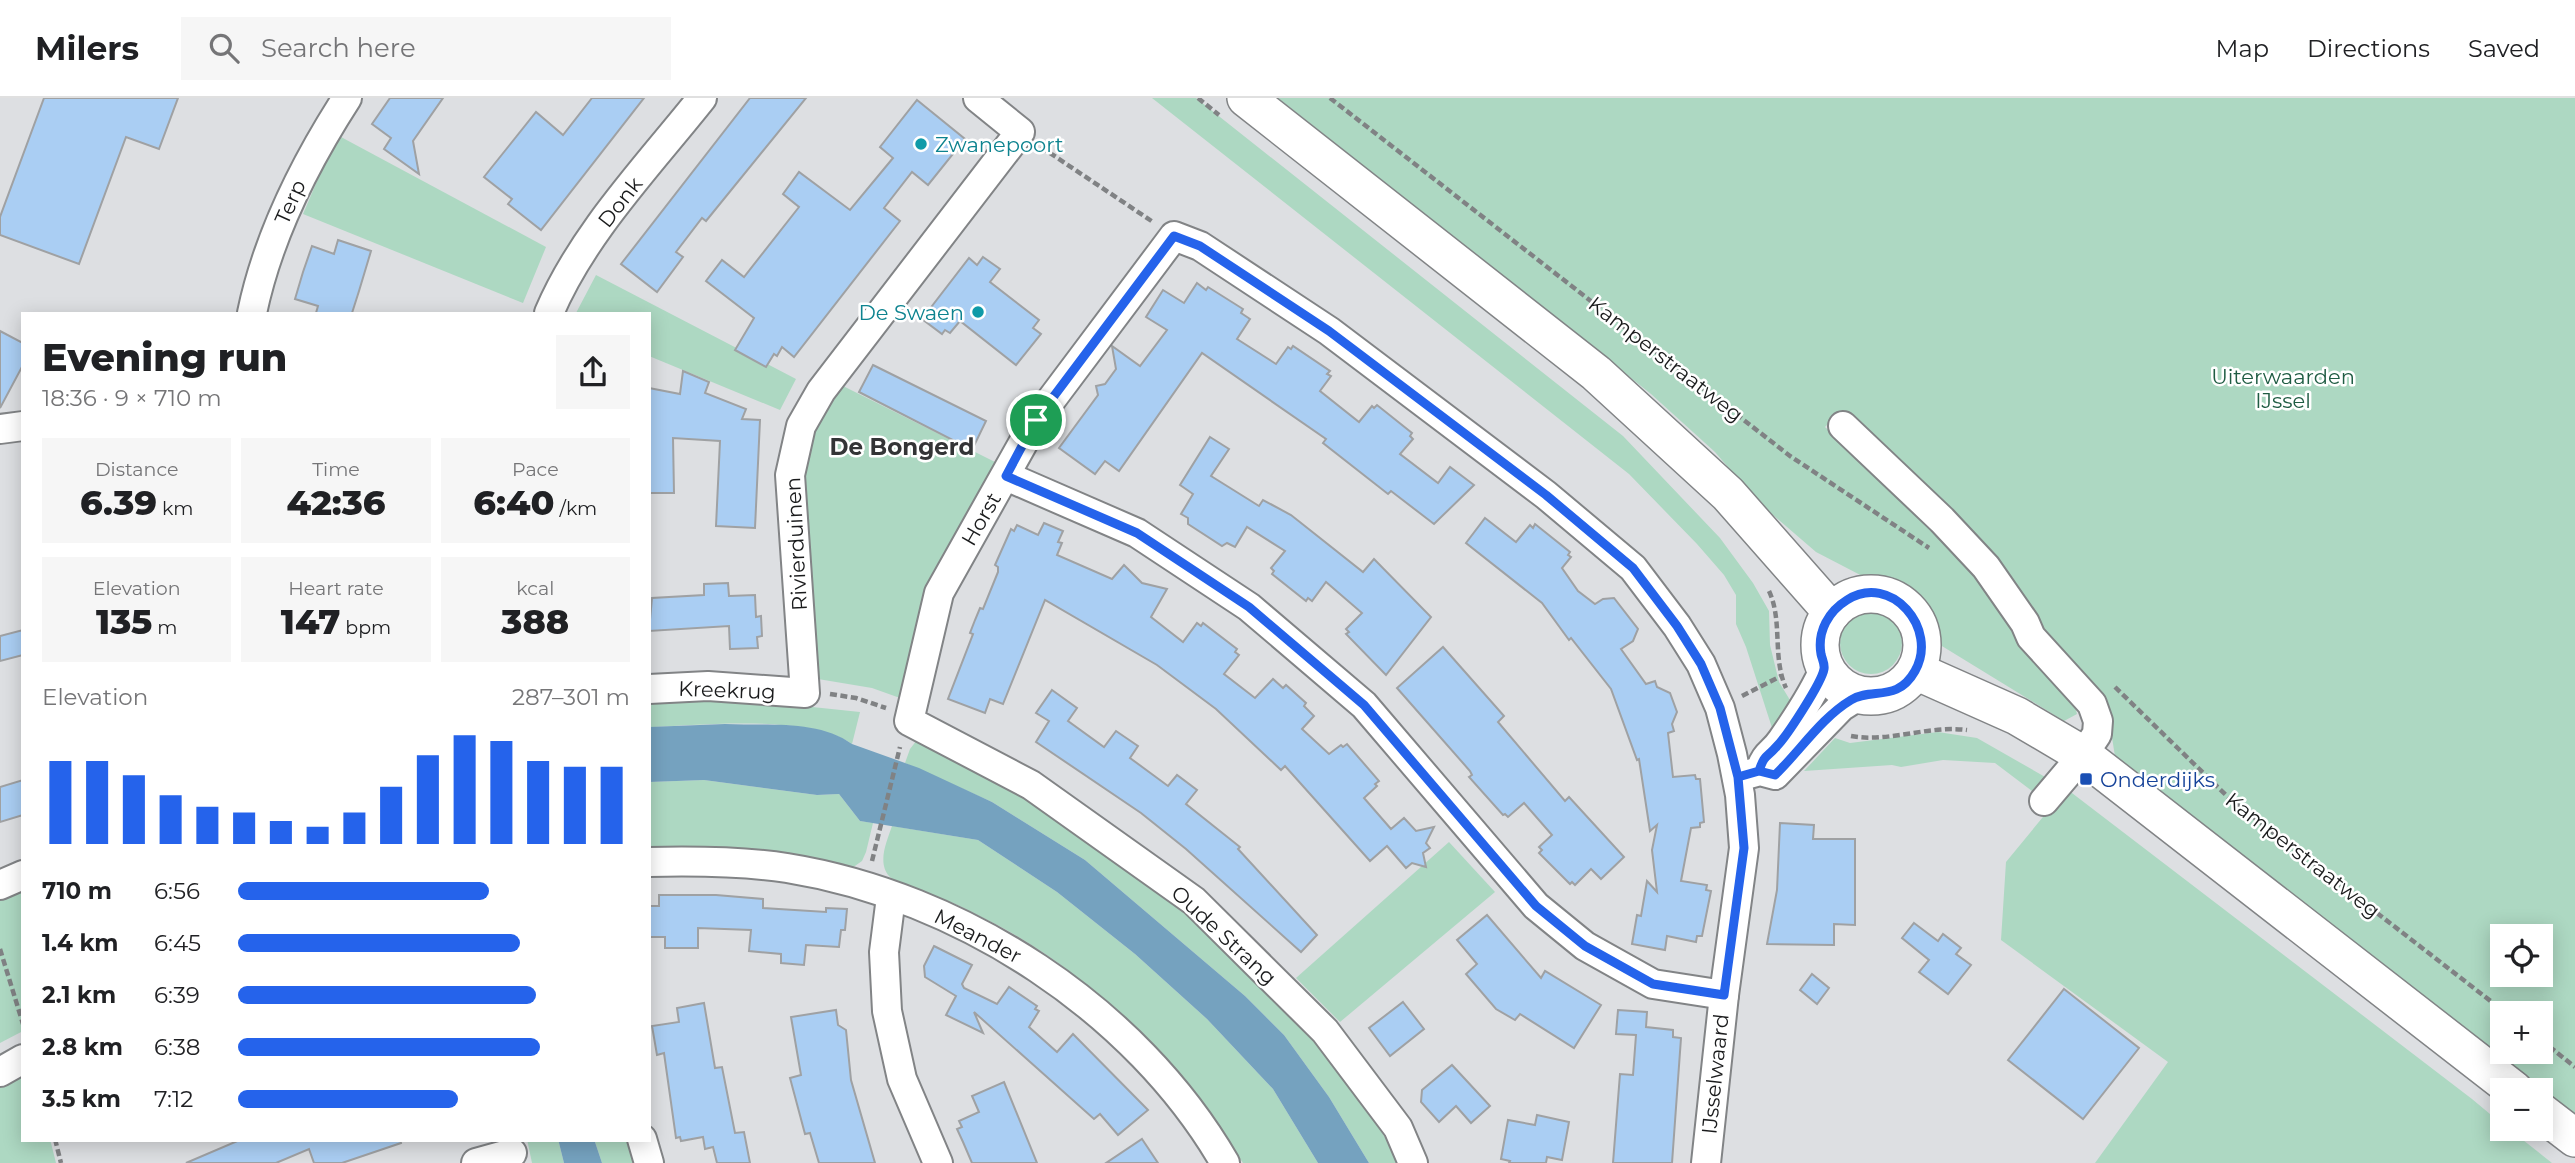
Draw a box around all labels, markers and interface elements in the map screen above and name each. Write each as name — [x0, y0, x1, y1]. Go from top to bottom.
search box — [181, 17, 671, 80]
text: Milers — [35, 28, 139, 68]
icon: search — [205, 29, 243, 67]
text: Search here — [261, 32, 416, 64]
text: Map — [2216, 34, 2269, 63]
text: Directions — [2307, 34, 2430, 63]
text: Saved — [2468, 34, 2540, 63]
place label: Zwanepoort — [935, 132, 1064, 157]
marker: Zwanepoort — [913, 136, 929, 152]
street label: Donk — [593, 171, 648, 232]
street label: Terp — [269, 176, 311, 228]
street label: Kamperstraatweg — [1584, 291, 1748, 427]
place label: De Swaen — [858, 300, 964, 325]
marker: De Swaen — [970, 304, 986, 320]
text: Evening run — [42, 334, 287, 381]
button: share — [556, 335, 630, 409]
park label: Uiterwaarden IJssel — [2211, 364, 2355, 413]
text: 18:36 · 9 × 710 m — [42, 384, 222, 412]
pin — [1006, 390, 1066, 450]
icon: arrive — [1017, 401, 1055, 439]
district label: De Bongerd — [830, 433, 974, 461]
text: Distance — [95, 458, 178, 481]
text: Time — [312, 458, 360, 481]
text: Pace — [512, 458, 559, 481]
street label: Rivierduinen — [780, 477, 812, 611]
text: 6.39 — [80, 481, 157, 524]
text: 42:36 — [286, 481, 386, 524]
text: 6:40 — [473, 481, 554, 524]
street label: Horst — [956, 488, 1006, 550]
text: km — [157, 497, 193, 520]
text: /km — [554, 497, 597, 520]
text: Elevation — [93, 577, 181, 600]
text: Heart rate — [288, 577, 384, 600]
text: kcal — [516, 577, 554, 600]
text: 135 — [96, 600, 152, 643]
text: 147 — [281, 600, 340, 643]
text: 388 — [501, 600, 569, 643]
text: m — [152, 616, 177, 639]
text: bpm — [340, 616, 391, 639]
street label: Kreekrug — [678, 676, 776, 704]
text: Elevation — [42, 683, 148, 711]
text: 287–301 m — [512, 683, 630, 711]
place label: Onderdijks — [2100, 767, 2215, 792]
marker: Onderdijks — [2078, 771, 2094, 787]
street label: Kamperstraatweg — [2221, 787, 2385, 923]
text: 710 m — [42, 877, 112, 905]
text: 6:56 — [154, 877, 200, 905]
street label: Oude Strang — [1166, 880, 1282, 990]
street label: Meander — [930, 903, 1026, 969]
map controls — [2490, 924, 2553, 1141]
button: locate — [2490, 924, 2553, 987]
text: 1.4 km — [42, 929, 119, 957]
text: 6:45 — [154, 929, 201, 957]
text: 2.1 km — [42, 981, 116, 1009]
text: 6:39 — [154, 981, 200, 1009]
button: + — [2490, 1001, 2553, 1064]
street label: IJsselwaard — [1696, 1013, 1734, 1135]
text: 2.8 km — [42, 1033, 123, 1061]
text: 6:38 — [154, 1033, 201, 1061]
button: − — [2490, 1078, 2553, 1141]
text: 3.5 km — [42, 1085, 121, 1113]
text: 7:12 — [154, 1085, 193, 1113]

